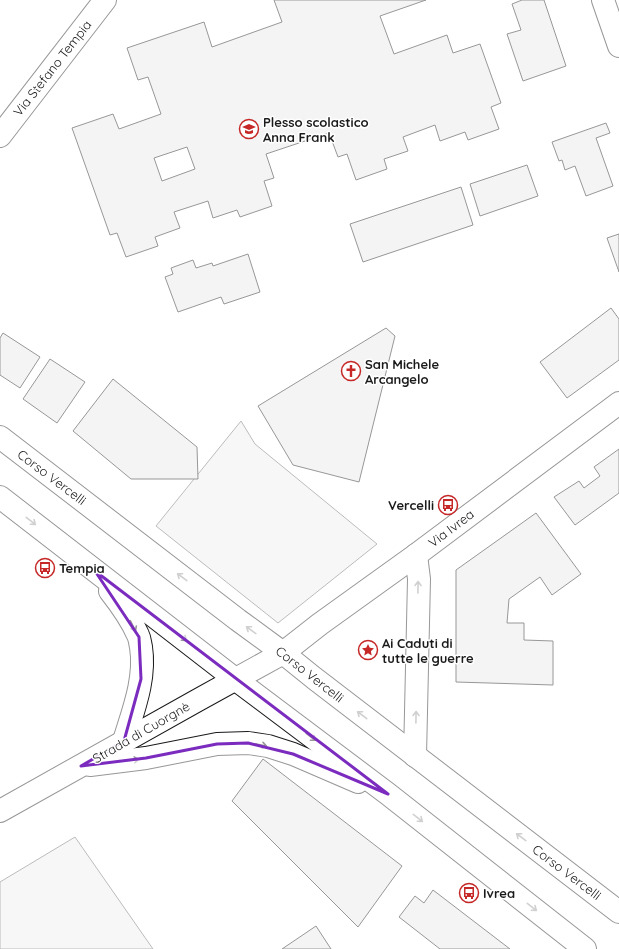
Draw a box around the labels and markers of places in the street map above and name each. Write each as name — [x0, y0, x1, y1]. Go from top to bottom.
place label: Plesso scolastico Anna Frank — [263, 114, 369, 145]
school or university icon: Plesso scolastico Anna Frank — [238, 118, 260, 140]
place label: San Michele Arcangelo — [365, 356, 439, 387]
church icon: San Michele Arcangelo — [340, 360, 362, 382]
bus stop icon: Vercelli — [437, 494, 459, 516]
place label: Vercelli — [388, 497, 434, 513]
bus stop icon: Tempia — [34, 557, 56, 579]
place label: Tempia — [59, 560, 105, 576]
place label: Ai Caduti di tutte le guerre — [382, 635, 474, 666]
place icon: Ai Caduti di tutte le guerre — [357, 639, 379, 661]
bus stop icon: Ivrea — [458, 882, 480, 904]
place label: Ivrea — [483, 885, 515, 901]

